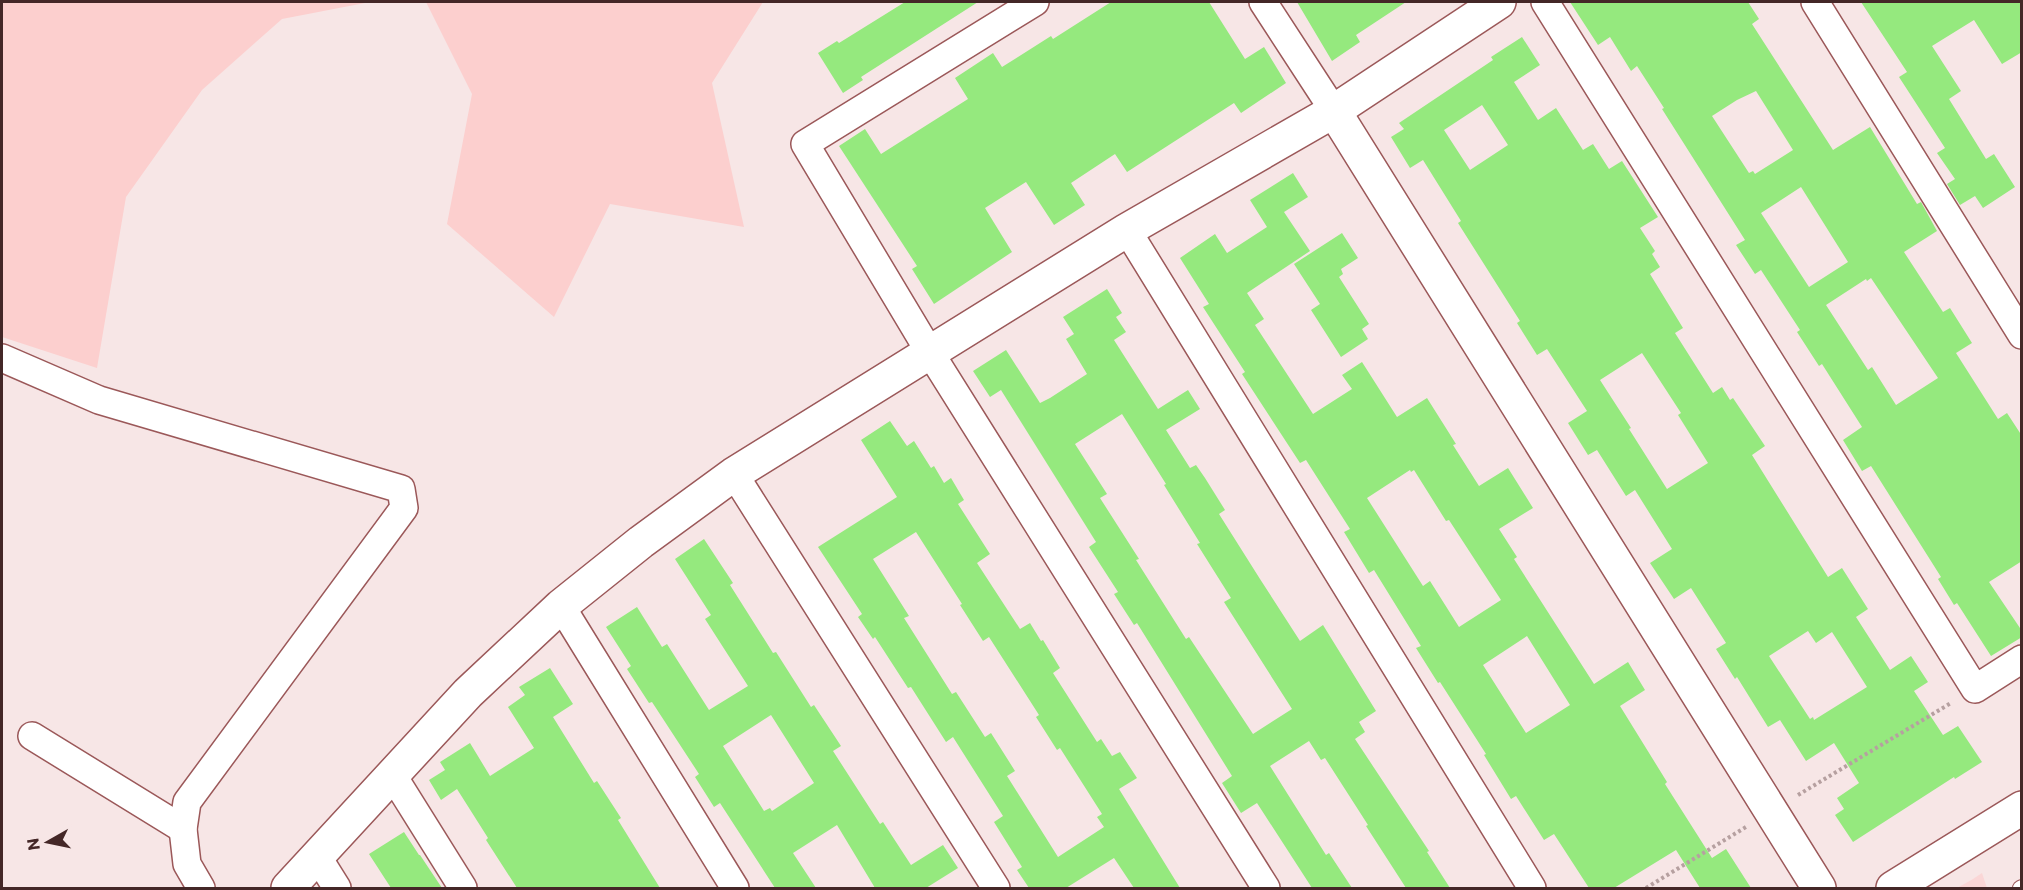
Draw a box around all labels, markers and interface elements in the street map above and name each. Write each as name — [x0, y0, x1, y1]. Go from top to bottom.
north arrow — [18, 812, 78, 872]
text: N — [22, 837, 43, 852]

